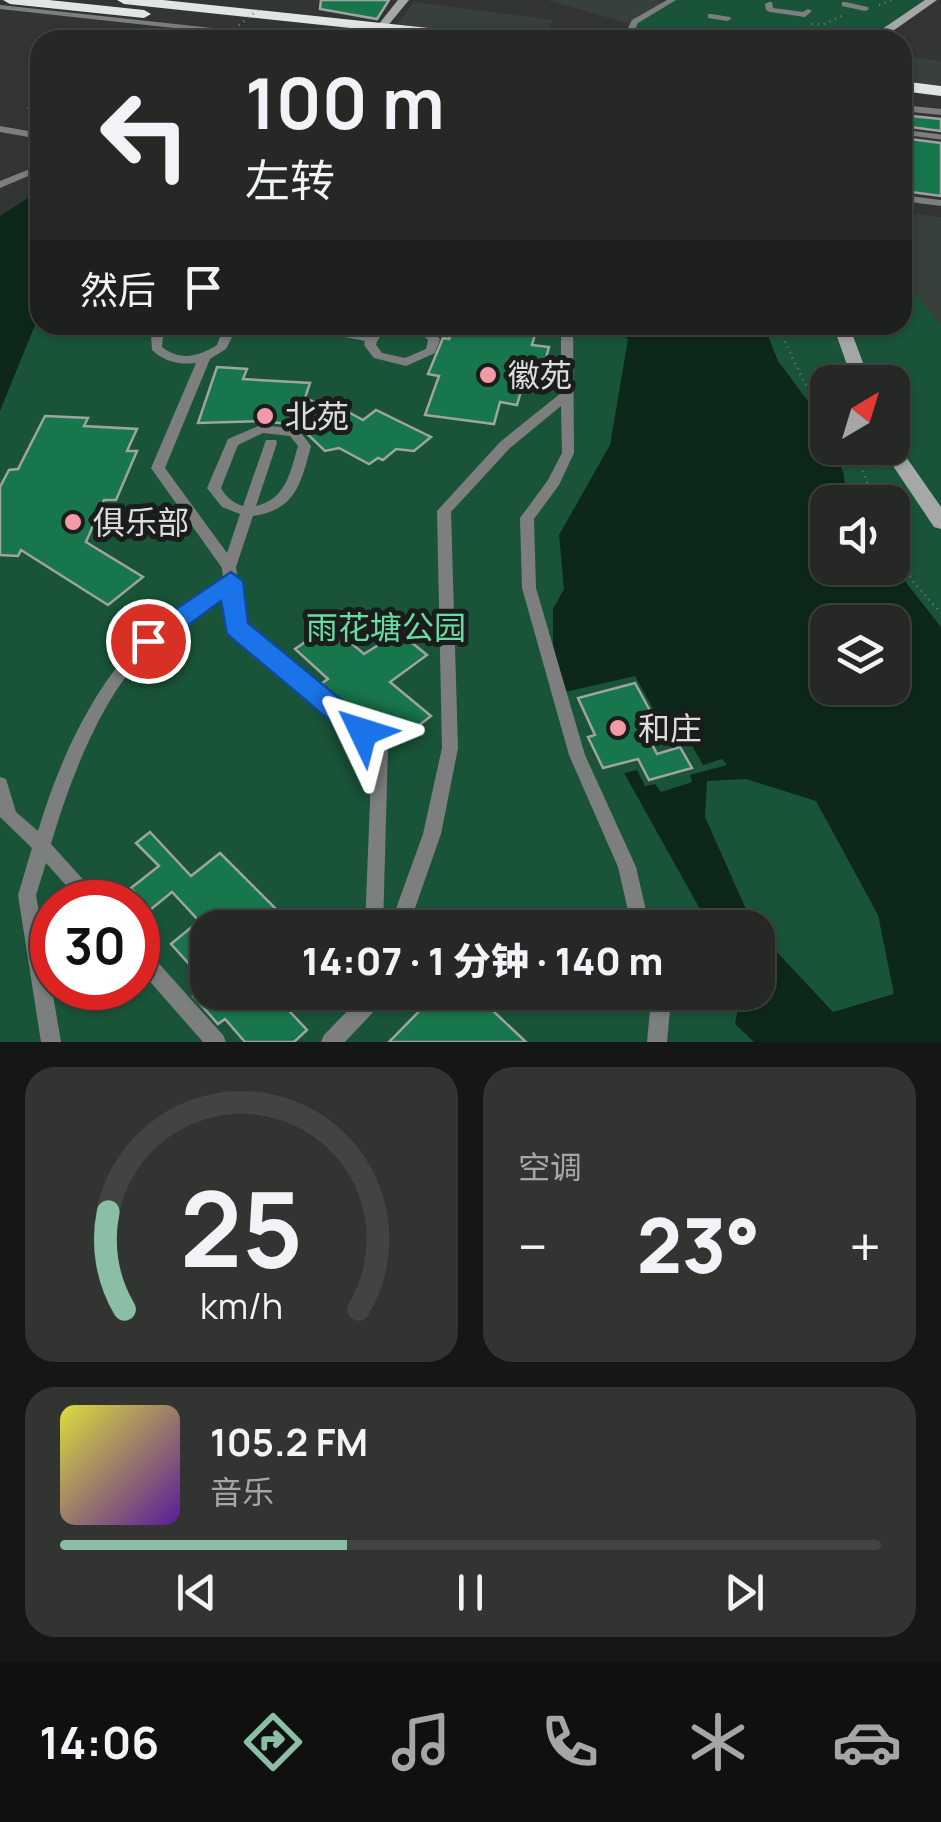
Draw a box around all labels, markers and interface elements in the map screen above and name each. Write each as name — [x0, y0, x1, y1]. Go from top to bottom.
text: 100 m — [245, 54, 445, 150]
icon: left — [80, 70, 210, 200]
text: 左转 — [245, 149, 335, 211]
icon: arrive — [176, 260, 231, 315]
text: 然后 — [80, 263, 156, 315]
place label: 徽苑 — [508, 353, 572, 397]
marker: 徽苑 — [477, 364, 499, 386]
north arrow — [810, 365, 910, 465]
map controls — [810, 365, 910, 705]
place label: 北苑 — [285, 394, 349, 438]
marker: 北苑 — [254, 405, 276, 427]
button: sound — [810, 485, 910, 585]
place label: 俱乐部 — [93, 500, 189, 544]
marker: 俱乐部 — [62, 511, 84, 533]
pin — [106, 599, 191, 684]
park label: 雨花塘公园 — [306, 605, 466, 649]
button: layers — [810, 605, 910, 705]
icon: arrive — [121, 614, 176, 669]
position arrow — [311, 680, 415, 784]
place label: 和庄 — [638, 706, 702, 750]
marker: 和庄 — [607, 717, 629, 739]
speed limit sign: 30 — [30, 880, 160, 1010]
text: 14:07 · 1 分钟 · 140 m — [302, 934, 663, 986]
text: 空调 — [518, 1145, 582, 1189]
text: 25 — [180, 1156, 303, 1298]
text: 23° — [637, 1193, 760, 1296]
text: − — [518, 1208, 548, 1284]
text: + — [849, 1208, 881, 1284]
text: km/h — [200, 1281, 283, 1330]
text: 105.2 FM — [210, 1415, 368, 1467]
text: 音乐 — [210, 1470, 274, 1514]
icon: previous — [169, 1565, 224, 1620]
icon: pause — [443, 1565, 498, 1620]
icon: next — [717, 1565, 772, 1620]
icon: directions — [238, 1707, 308, 1777]
icon: music — [386, 1707, 456, 1777]
icon: phone — [535, 1707, 605, 1777]
icon: climate — [683, 1707, 753, 1777]
icon: car — [832, 1707, 902, 1777]
text: 14:06 — [39, 1711, 159, 1773]

